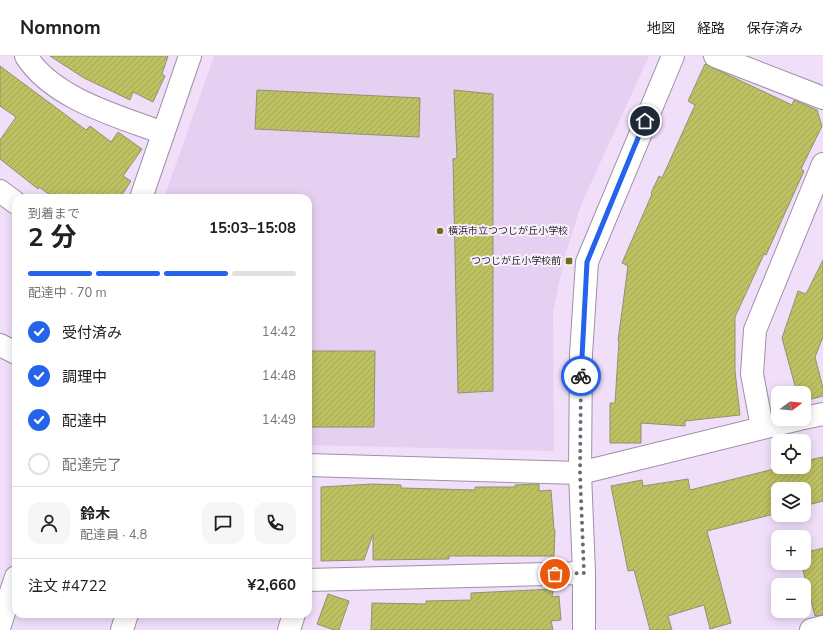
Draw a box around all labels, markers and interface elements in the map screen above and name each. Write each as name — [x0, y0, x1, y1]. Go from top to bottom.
text: Nomnom — [20, 15, 101, 41]
text: 地図 — [647, 19, 675, 38]
text: 経路 — [697, 19, 725, 38]
text: 保存済み — [747, 19, 803, 38]
pin — [628, 104, 662, 138]
icon: home — [634, 110, 656, 132]
text: 到着まで — [28, 205, 80, 223]
text: 15:03–15:08 — [209, 218, 296, 238]
text: 2 分 — [28, 220, 77, 255]
place label: 横浜市立つつじが丘小学校 — [448, 224, 568, 238]
marker: 横浜市立つつじが丘小学校 — [435, 226, 445, 236]
place label: つつじが丘小学校前 — [471, 254, 561, 268]
marker: つつじが丘小学校前 — [564, 256, 574, 266]
text: 配達中 · 70 m — [28, 284, 107, 302]
icon: check — [28, 321, 50, 343]
text: 受付済み — [62, 323, 122, 343]
text: 14:42 — [262, 323, 296, 341]
courier — [561, 356, 601, 396]
icon: check — [28, 365, 50, 387]
icon: bike — [570, 365, 592, 387]
text: 調理中 — [62, 367, 107, 387]
text: 14:48 — [262, 367, 296, 385]
north arrow — [771, 386, 811, 426]
map controls — [771, 386, 811, 618]
icon: check — [28, 409, 50, 431]
text: 配達中 — [62, 411, 107, 431]
text: 14:49 — [262, 411, 296, 429]
button: locate — [771, 434, 811, 474]
text: 配達完了 — [62, 455, 122, 475]
button: layers — [771, 482, 811, 522]
button: person — [28, 502, 70, 544]
button: chat — [202, 502, 244, 544]
button: phone — [254, 502, 296, 544]
text: 鈴木 — [80, 504, 110, 524]
text: 配達員 · 4.8 — [80, 526, 147, 544]
button: + — [771, 530, 811, 570]
pin — [538, 557, 572, 591]
icon: bag — [544, 563, 566, 585]
text: ¥2,660 — [247, 575, 296, 595]
text: 注文 #4722 — [28, 576, 107, 596]
button: − — [771, 578, 811, 618]

